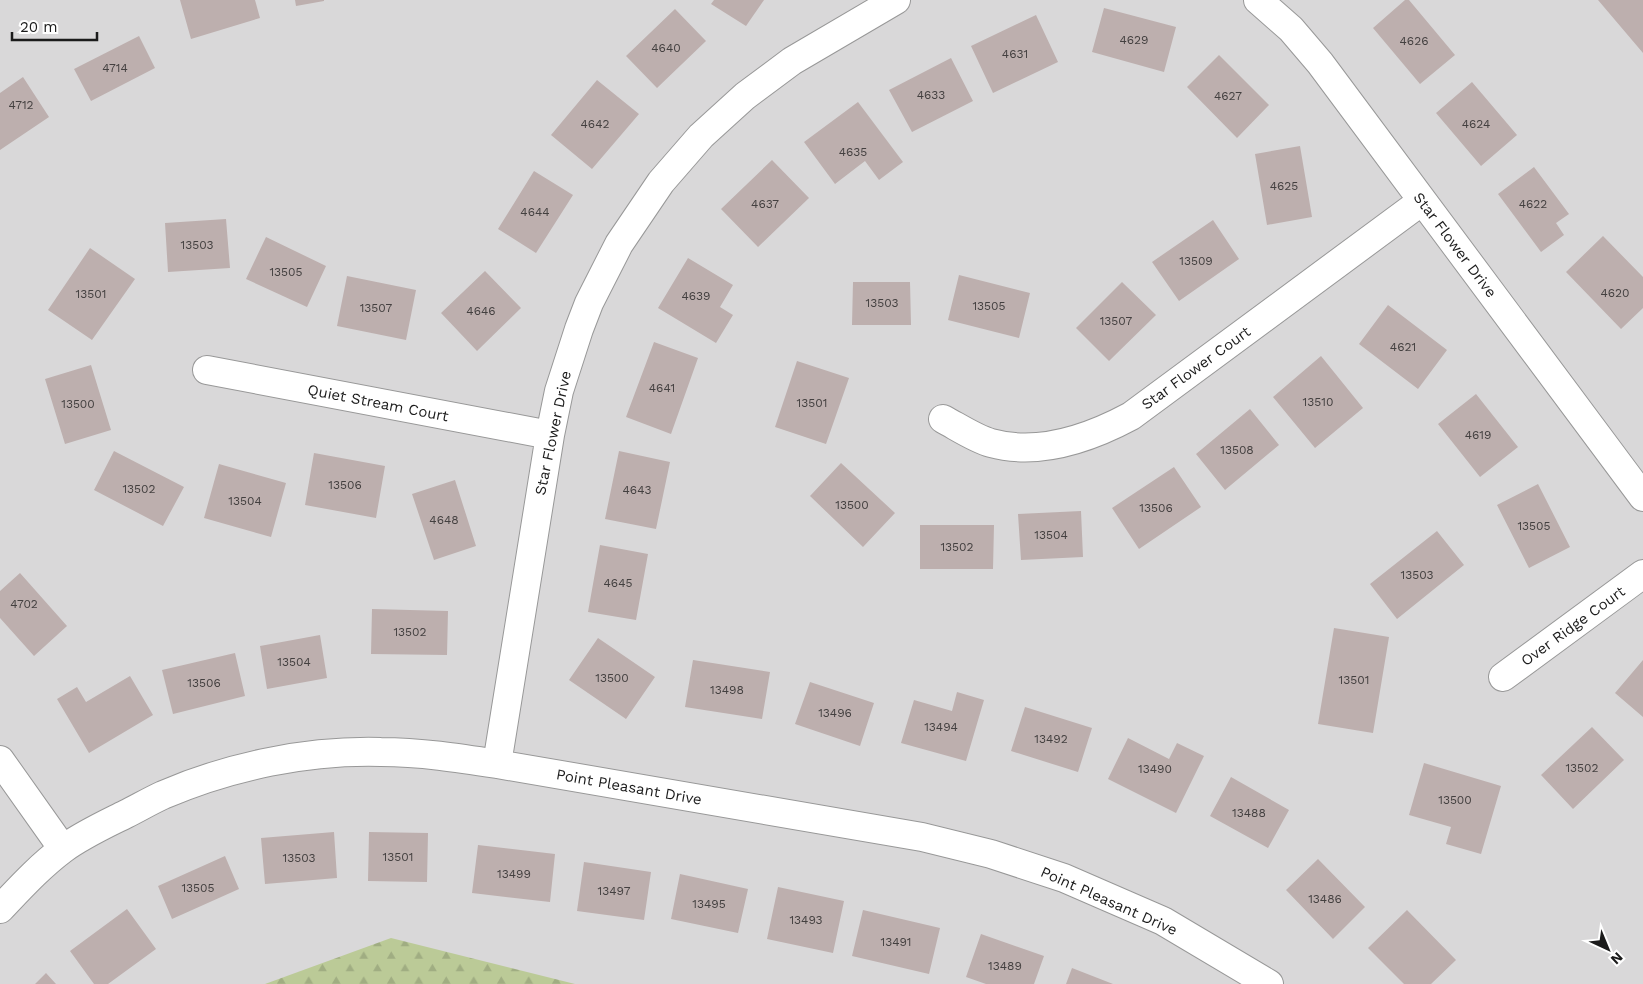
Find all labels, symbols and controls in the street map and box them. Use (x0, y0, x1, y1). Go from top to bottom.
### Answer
scale bar (12, 10, 98, 42)
text: 20 m (20, 18, 58, 36)
house number: 4629 (1119, 33, 1149, 47)
house number: 4626 (1400, 34, 1428, 48)
house number: 4640 (651, 41, 681, 55)
house number: 4631 (1002, 47, 1028, 61)
house number: 4714 (102, 61, 128, 75)
house number: 4633 (917, 88, 945, 102)
house number: 4627 (1214, 89, 1242, 103)
house number: 4712 (8, 98, 34, 112)
house number: 4642 (581, 117, 609, 131)
house number: 4624 (1462, 117, 1490, 131)
house number: 4635 (839, 145, 867, 159)
house number: 4625 (1270, 179, 1298, 193)
street label: Star Flower Drive (1410, 189, 1500, 301)
house number: 4637 (751, 197, 779, 211)
house number: 4622 (1519, 197, 1547, 211)
house number: 4644 (520, 205, 550, 219)
house number: 13503 (181, 238, 213, 252)
house number: 13509 (1179, 254, 1213, 268)
house number: 13505 (269, 265, 303, 279)
house number: 4620 (1600, 286, 1630, 300)
house number: 13501 (76, 287, 106, 301)
house number: 4639 (681, 289, 711, 303)
house number: 13503 (866, 296, 898, 310)
house number: 13505 (972, 299, 1006, 313)
house number: 13507 (360, 301, 393, 315)
house number: 4646 (466, 304, 496, 318)
house number: 13507 (1100, 314, 1133, 328)
street label: Star Flower Court (1138, 322, 1254, 414)
house number: 4621 (1390, 340, 1416, 354)
street label: Star Flower Drive (531, 369, 575, 497)
street label: Quiet Stream Court (306, 381, 451, 426)
house number: 4641 (649, 381, 675, 395)
house number: 13510 (1303, 395, 1333, 409)
house number: 13501 (797, 396, 827, 410)
house number: 13500 (61, 397, 95, 411)
house number: 4619 (1465, 428, 1491, 442)
house number: 13508 (1220, 443, 1254, 457)
house number: 13506 (328, 478, 362, 492)
house number: 13502 (122, 482, 156, 496)
house number: 4643 (623, 483, 651, 497)
house number: 13504 (228, 494, 262, 508)
house number: 13500 (835, 498, 869, 512)
house number: 13506 (1139, 501, 1173, 515)
house number: 4648 (429, 513, 459, 527)
house number: 13505 (1517, 519, 1551, 533)
house number: 13504 (1034, 528, 1068, 542)
house number: 13502 (940, 540, 974, 554)
house number: 13503 (1401, 568, 1433, 582)
house number: 4645 (604, 576, 632, 590)
street label: Over Ridge Court (1518, 582, 1629, 670)
house number: 4702 (10, 597, 38, 611)
house number: 13502 (393, 625, 427, 639)
house number: 13504 (277, 655, 311, 669)
house number: 13500 (595, 671, 629, 685)
house number: 13501 (1339, 673, 1369, 687)
house number: 13506 (187, 676, 221, 690)
house number: 13498 (710, 683, 744, 697)
house number: 13496 (818, 706, 852, 720)
house number: 13494 (924, 720, 958, 734)
house number: 13492 (1034, 732, 1068, 746)
house number: 13502 (1565, 761, 1599, 775)
house number: 13490 (1138, 762, 1172, 776)
street label: Point Pleasant Drive (555, 765, 703, 809)
house number: 13500 (1438, 793, 1472, 807)
house number: 13488 (1232, 806, 1266, 820)
house number: 13501 (383, 850, 413, 864)
house number: 13503 (283, 851, 315, 865)
street label: Point Pleasant Drive (1038, 863, 1180, 939)
house number: 13499 (497, 867, 531, 881)
house number: 13505 (181, 881, 215, 895)
house number: 13497 (598, 884, 631, 898)
house number: 13486 (1308, 892, 1342, 906)
house number: 13495 (692, 897, 726, 911)
house number: 13493 (789, 913, 823, 927)
north arrow (1583, 924, 1633, 974)
house number: 13491 (880, 935, 912, 949)
text: N (1608, 949, 1626, 968)
house number: 13489 (988, 959, 1022, 973)

